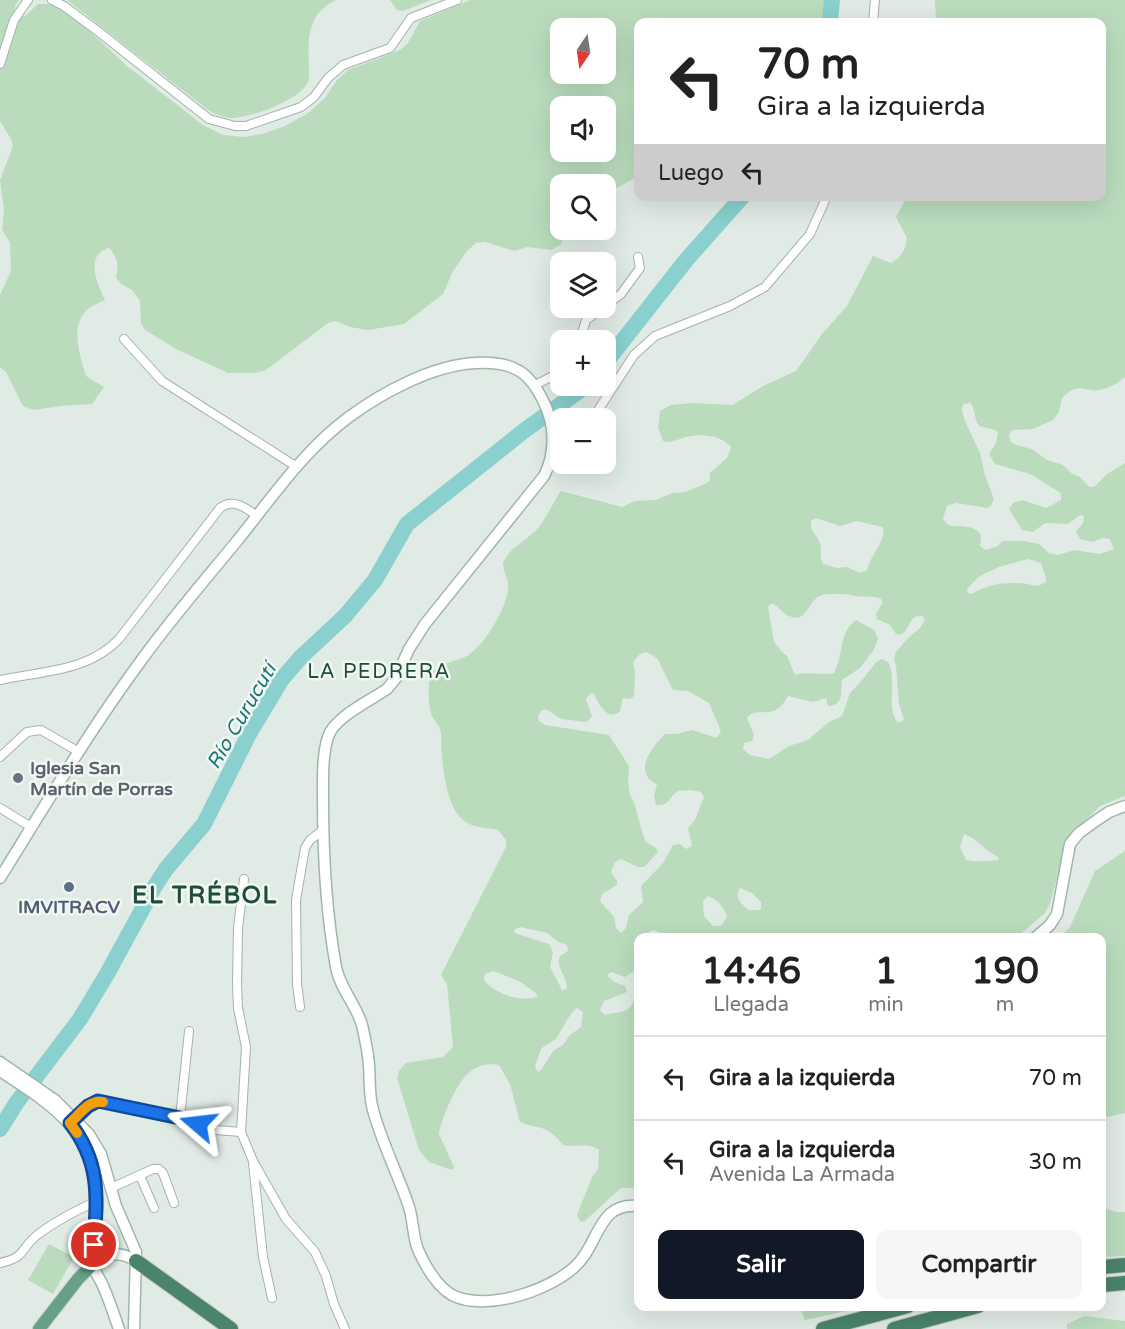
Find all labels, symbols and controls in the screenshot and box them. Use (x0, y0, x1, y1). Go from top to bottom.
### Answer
north arrow (550, 18, 616, 84)
map controls (550, 18, 616, 474)
text: 70 m (757, 39, 859, 90)
icon: left (658, 42, 736, 120)
text: Gira a la izquierda (757, 90, 986, 123)
button: sound (550, 96, 616, 162)
icon: left (736, 156, 769, 189)
text: Luego (658, 160, 724, 186)
button: search (550, 174, 616, 240)
button: layers (550, 252, 616, 318)
button: + (550, 330, 616, 396)
button: − (550, 408, 616, 474)
water label: Río Curucutí (202, 656, 284, 773)
district label: LA PEDRERA (307, 660, 451, 684)
place label: Iglesia San Martín de Porras (30, 757, 173, 800)
marker: Iglesia San Martín de Porras (11, 771, 25, 785)
marker: IMVITRACV (62, 880, 76, 894)
district label: EL TRÉBOL (132, 880, 278, 910)
place label: IMVITRACV (18, 896, 121, 918)
text: 14:46 (701, 950, 801, 993)
text: 1 (875, 950, 897, 993)
text: 190 (971, 950, 1039, 993)
text: Llegada (713, 993, 789, 1017)
text: min (868, 993, 904, 1017)
text: m (996, 993, 1014, 1017)
icon: left (658, 1062, 691, 1095)
text: Gira a la izquierda (709, 1065, 895, 1091)
text: 70 m (1028, 1065, 1082, 1091)
position arrow (166, 1092, 230, 1156)
text: Gira a la izquierda (709, 1137, 895, 1163)
icon: left (658, 1146, 691, 1179)
text: 30 m (1028, 1149, 1082, 1175)
text: Avenida La Armada (709, 1163, 895, 1187)
pin (68, 1219, 119, 1270)
icon: arrive (77, 1228, 110, 1261)
button: Salir (658, 1230, 864, 1299)
button: Compartir (876, 1230, 1082, 1299)

